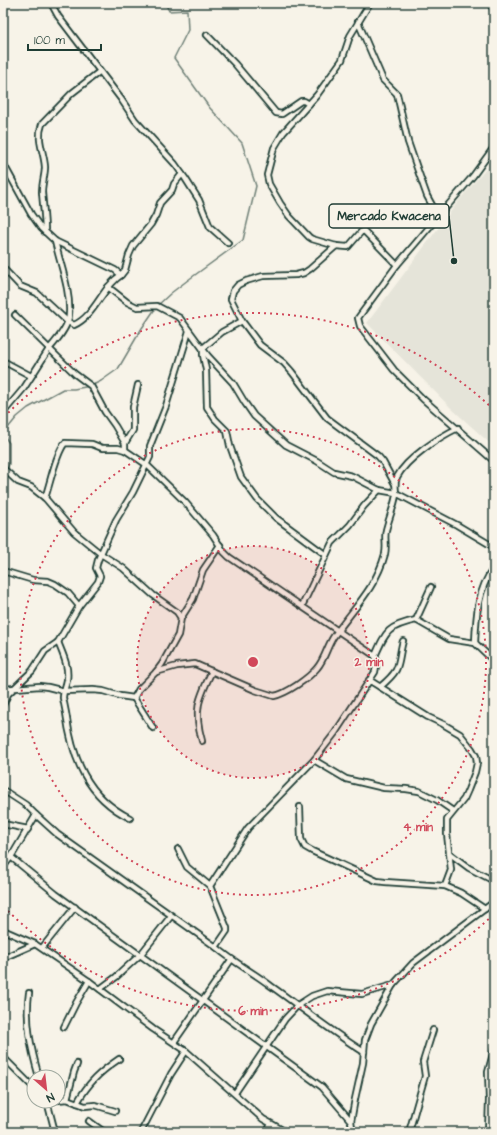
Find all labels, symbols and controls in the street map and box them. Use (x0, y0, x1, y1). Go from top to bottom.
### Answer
scale bar (28, 26, 101, 52)
text: 100 m (34, 32, 65, 49)
callout: Mercado Kwacena (329, 204, 449, 228)
text: Mercado Kwacena (337, 208, 442, 225)
text: 2 min (354, 654, 383, 671)
centre of rings (246, 655, 260, 669)
text: 4 min (403, 819, 433, 836)
text: 6 min (238, 1003, 268, 1020)
north arrow (26, 1069, 66, 1109)
text: N (44, 1089, 57, 1106)

